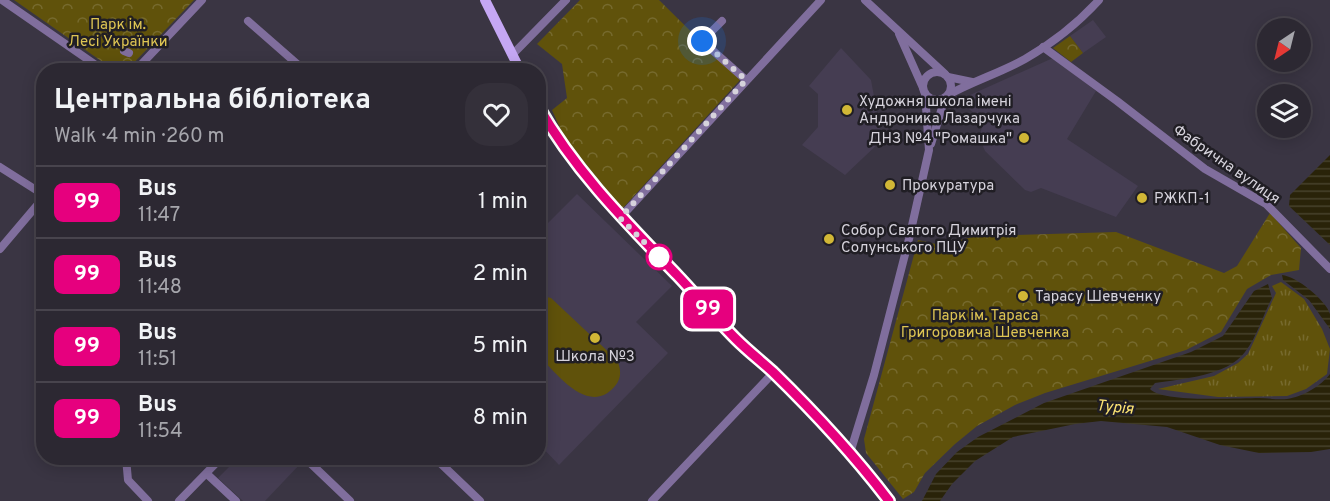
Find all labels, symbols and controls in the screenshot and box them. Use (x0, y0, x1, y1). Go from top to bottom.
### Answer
park label: Парк ім. Лесі Українки (68, 16, 168, 52)
north arrow (1257, 18, 1311, 72)
map controls (1257, 18, 1311, 138)
your location (687, 26, 717, 56)
text: Центральна бібліотека (54, 83, 371, 119)
button: heart (465, 83, 528, 146)
button: layers (1257, 84, 1311, 138)
place label: Художня школа імені Андроника Лазарчука (859, 93, 1020, 129)
marker: Художня школа імені Андроника Лазарчука (840, 103, 854, 117)
street label: Фабрична вулиця (1169, 121, 1283, 209)
text: Walk · 4 min · 260 m (54, 124, 225, 150)
place label: ДНЗ №4 "Ромашка" (869, 130, 1012, 149)
marker: ДНЗ №4 "Ромашка" (1017, 131, 1031, 145)
text: Bus (138, 176, 177, 203)
place label: Прокуратура (902, 177, 994, 196)
marker: Прокуратура (883, 178, 897, 192)
text: 99 (74, 189, 100, 216)
text: 1 min (478, 189, 528, 216)
place label: РЖКП-1 (1154, 190, 1210, 209)
marker: РЖКП-1 (1135, 191, 1149, 205)
text: 11:47 (138, 203, 180, 229)
place label: Собор Святого Димитрія Солунського ПЦУ (841, 222, 1016, 258)
marker: Собор Святого Димитрія Солунського ПЦУ (822, 232, 836, 246)
unlabelled marker (646, 244, 672, 270)
text: Bus (138, 248, 177, 275)
text: 99 (74, 261, 100, 288)
text: 2 min (473, 261, 528, 288)
text: 11:48 (138, 275, 182, 301)
place label: Тарасу Шевченку (1035, 288, 1161, 307)
marker: Тарасу Шевченку (1016, 289, 1030, 303)
line badge: 99 (681, 290, 735, 328)
text: 99 (695, 296, 721, 323)
park label: Парк ім. Тараса Григоровича Шевченка (901, 307, 1069, 343)
text: Bus (138, 320, 177, 347)
marker: Школа №3 (588, 331, 602, 345)
text: 99 (74, 333, 100, 360)
text: 5 min (473, 333, 528, 360)
text: 11:51 (138, 347, 177, 373)
place label: Школа №3 (555, 348, 635, 367)
text: Bus (138, 392, 177, 419)
water label: Турія (1095, 396, 1135, 420)
text: 99 (74, 405, 100, 432)
text: 8 min (473, 405, 528, 432)
text: 11:54 (138, 419, 183, 445)

